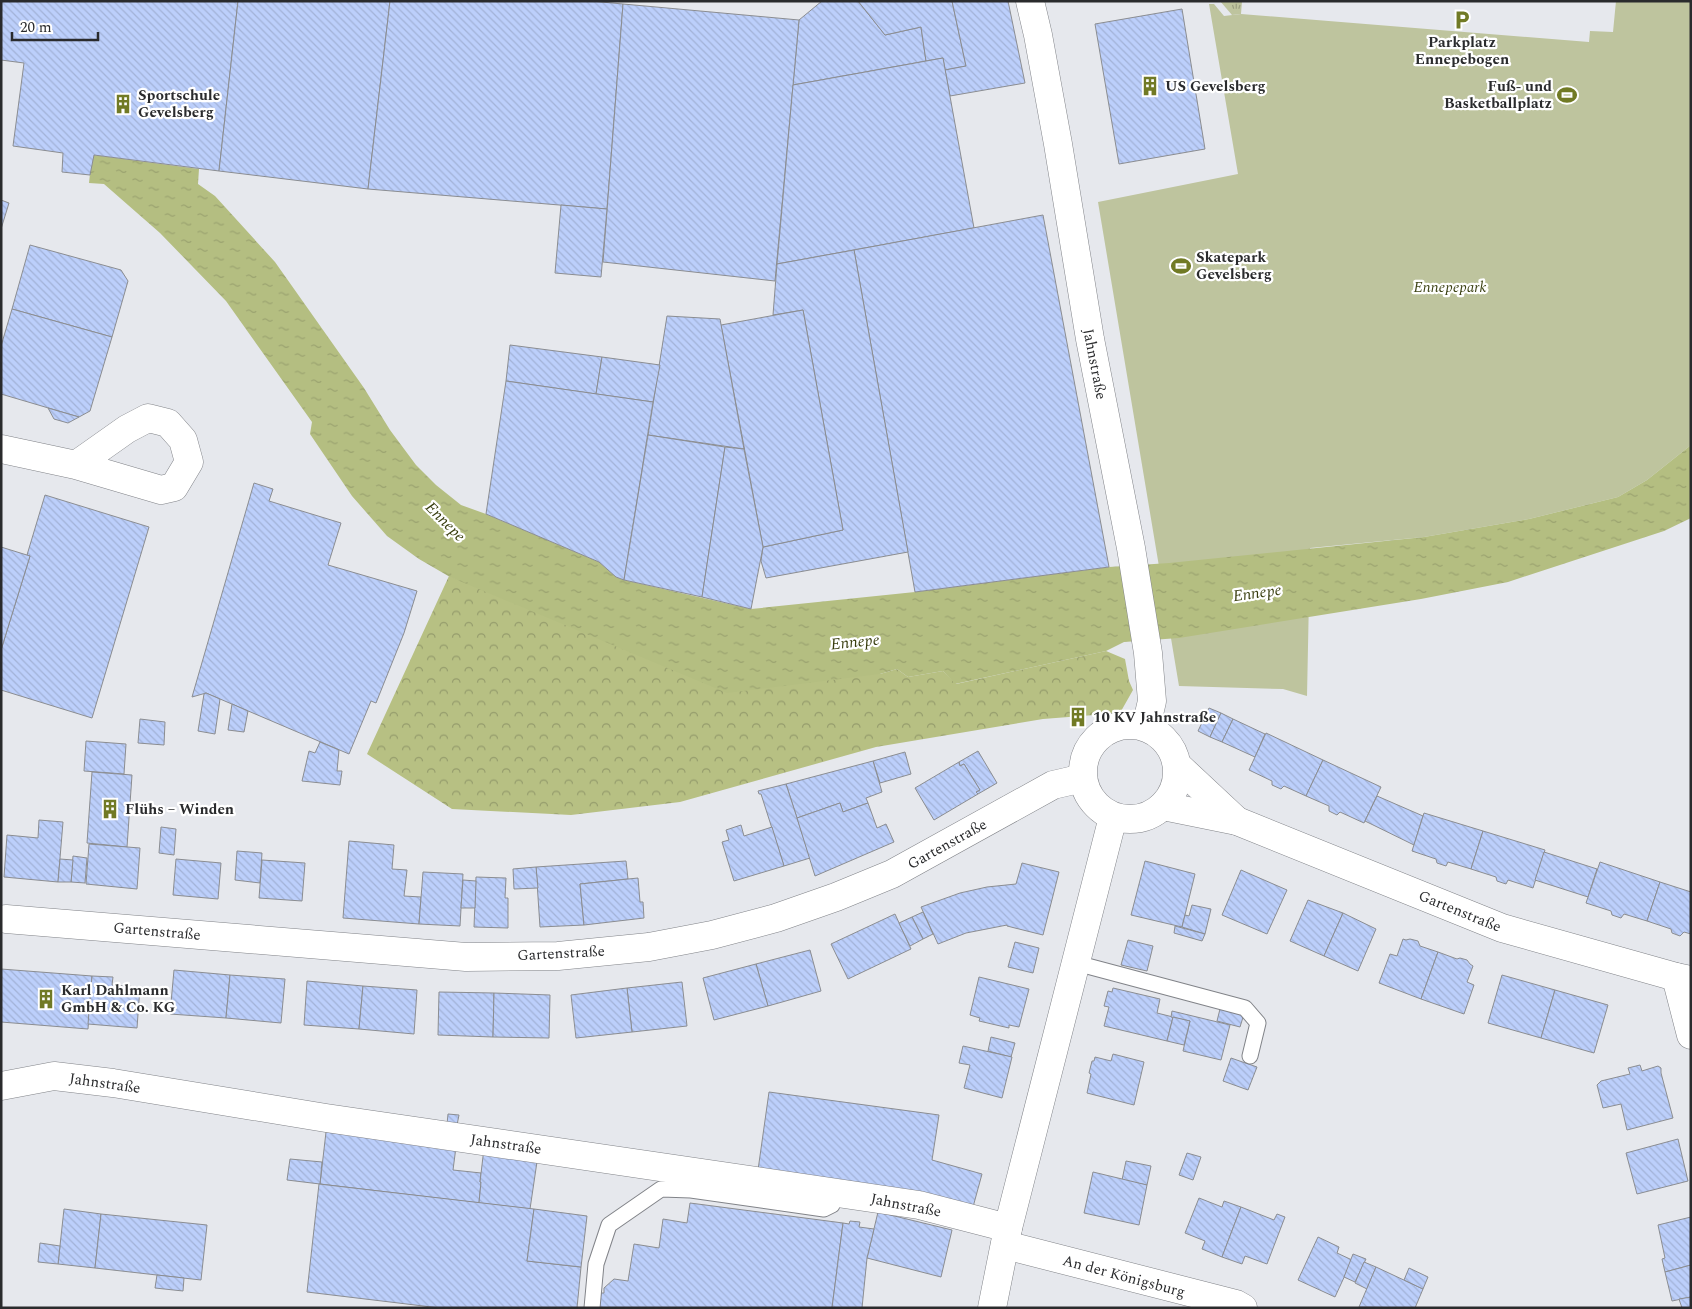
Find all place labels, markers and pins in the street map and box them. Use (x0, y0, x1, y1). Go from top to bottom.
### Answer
parking icon: Parkplatz Ennepebogen (1451, 9, 1473, 31)
place label: Parkplatz Ennepebogen (1415, 31, 1509, 71)
building icon: US Gevelsberg (1139, 75, 1161, 97)
place label: US Gevelsberg (1165, 75, 1266, 98)
place label: Fuß- und Basketballplatz (1444, 75, 1552, 115)
place label: Sportschule Gevelsberg (138, 84, 220, 124)
sports icon: Fuß- und Basketballplatz (1556, 84, 1578, 106)
building icon: Sportschule Gevelsberg (112, 93, 134, 115)
place label: Skatepark Gevelsberg (1196, 246, 1272, 286)
sports icon: Skatepark Gevelsberg (1170, 255, 1192, 277)
building icon: 10 KV Jahnstraße (1067, 706, 1089, 728)
place label: 10 KV Jahnstraße (1093, 706, 1216, 729)
building icon: Flühs – Winden (99, 798, 121, 820)
place label: Flühs – Winden (125, 798, 234, 821)
place label: Karl Dahlmann GmbH & Co. KG (61, 979, 175, 1019)
building icon: Karl Dahlmann GmbH & Co. KG (35, 988, 57, 1010)

